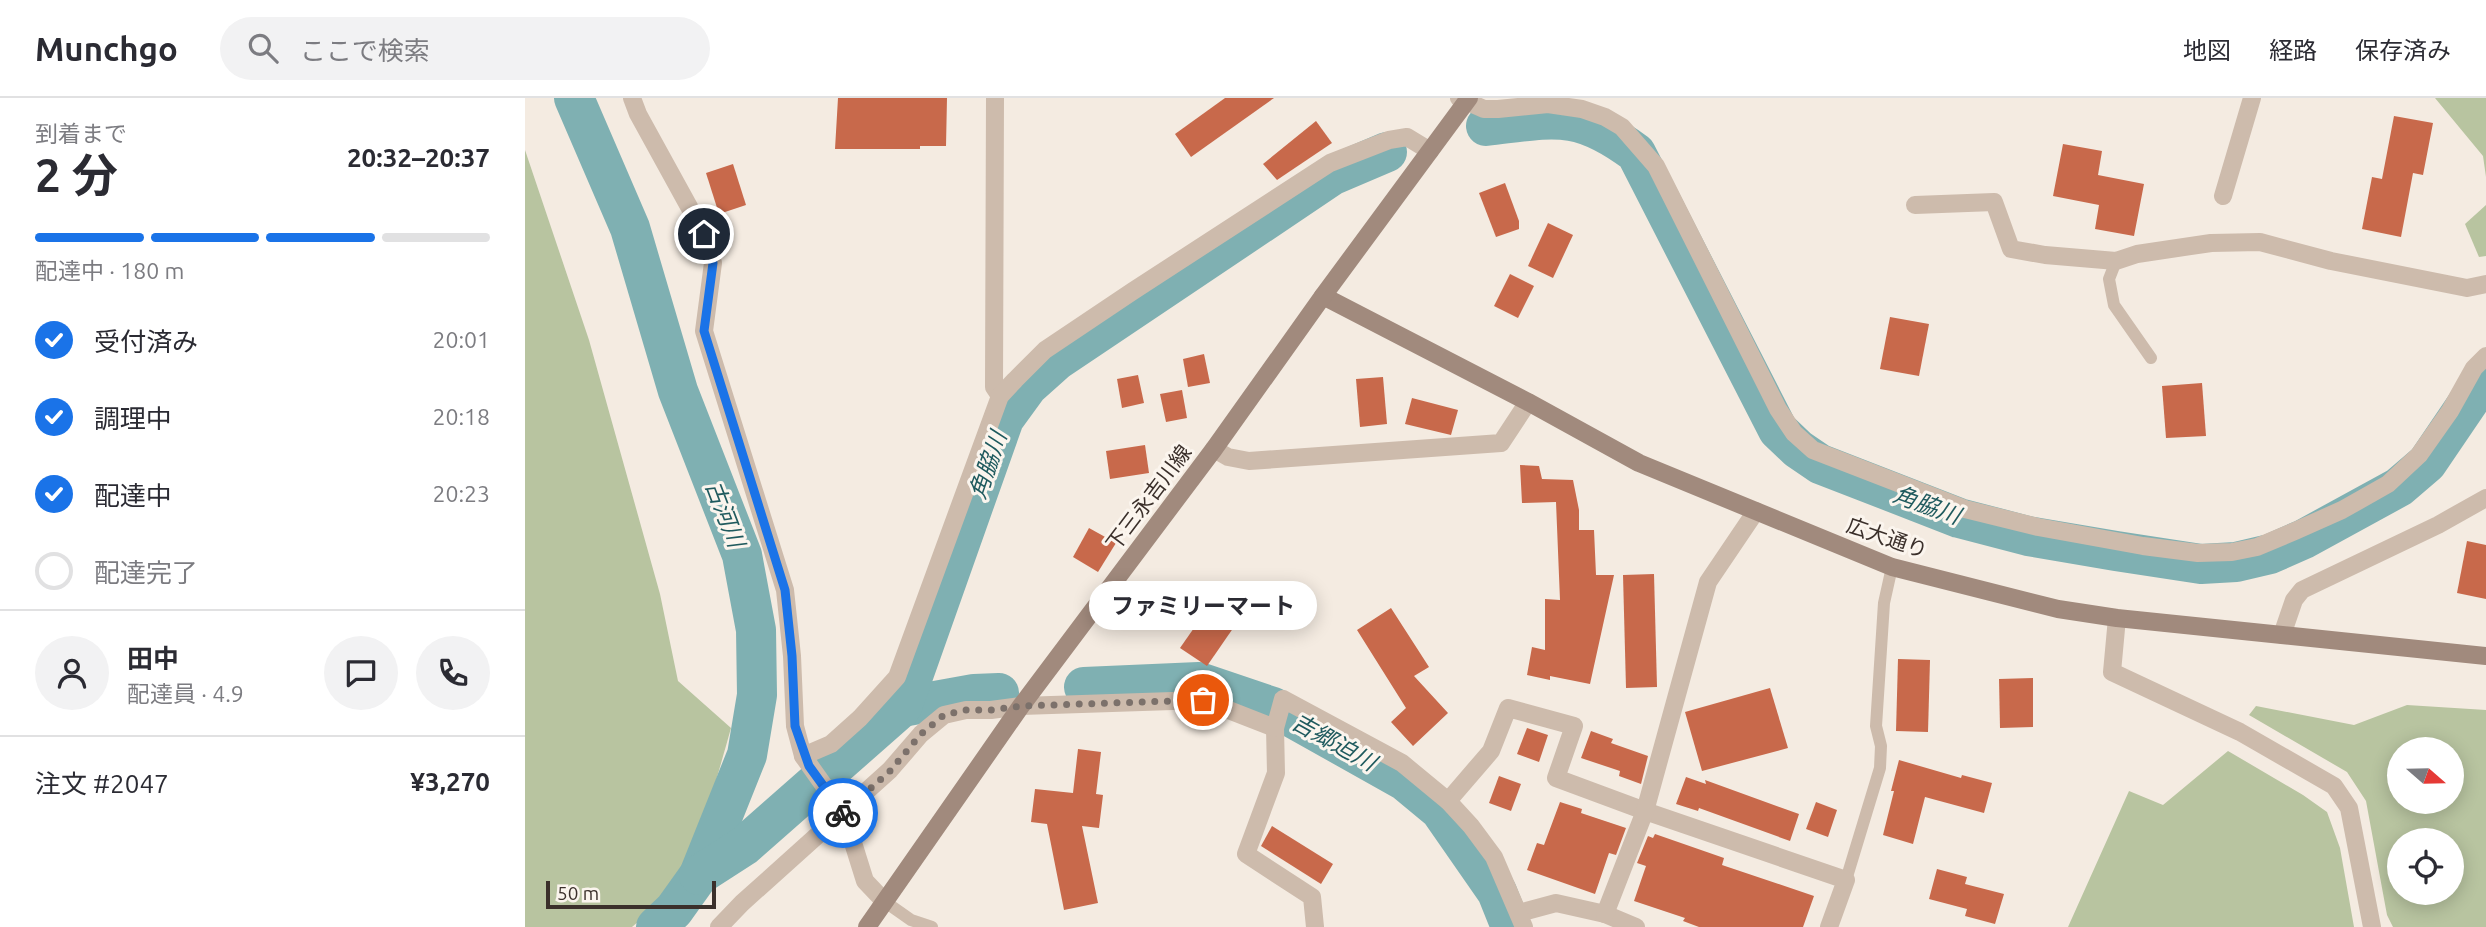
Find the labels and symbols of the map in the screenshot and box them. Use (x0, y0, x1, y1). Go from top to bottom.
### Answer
pin (674, 204, 734, 264)
water label: 角脇川 (964, 425, 1012, 502)
street label: 下三永吉川線 (1101, 440, 1196, 555)
water label: 古河川 (701, 477, 751, 553)
water label: 角脇川 (1890, 481, 1967, 529)
street label: 広大通り (1844, 512, 1931, 562)
callout: ファミリーマート (1089, 581, 1317, 630)
pin (1173, 670, 1233, 730)
water label: 吉郷迫川 (1288, 708, 1383, 776)
north arrow (2387, 737, 2464, 814)
courier (808, 778, 878, 848)
scale bar (546, 878, 716, 910)

